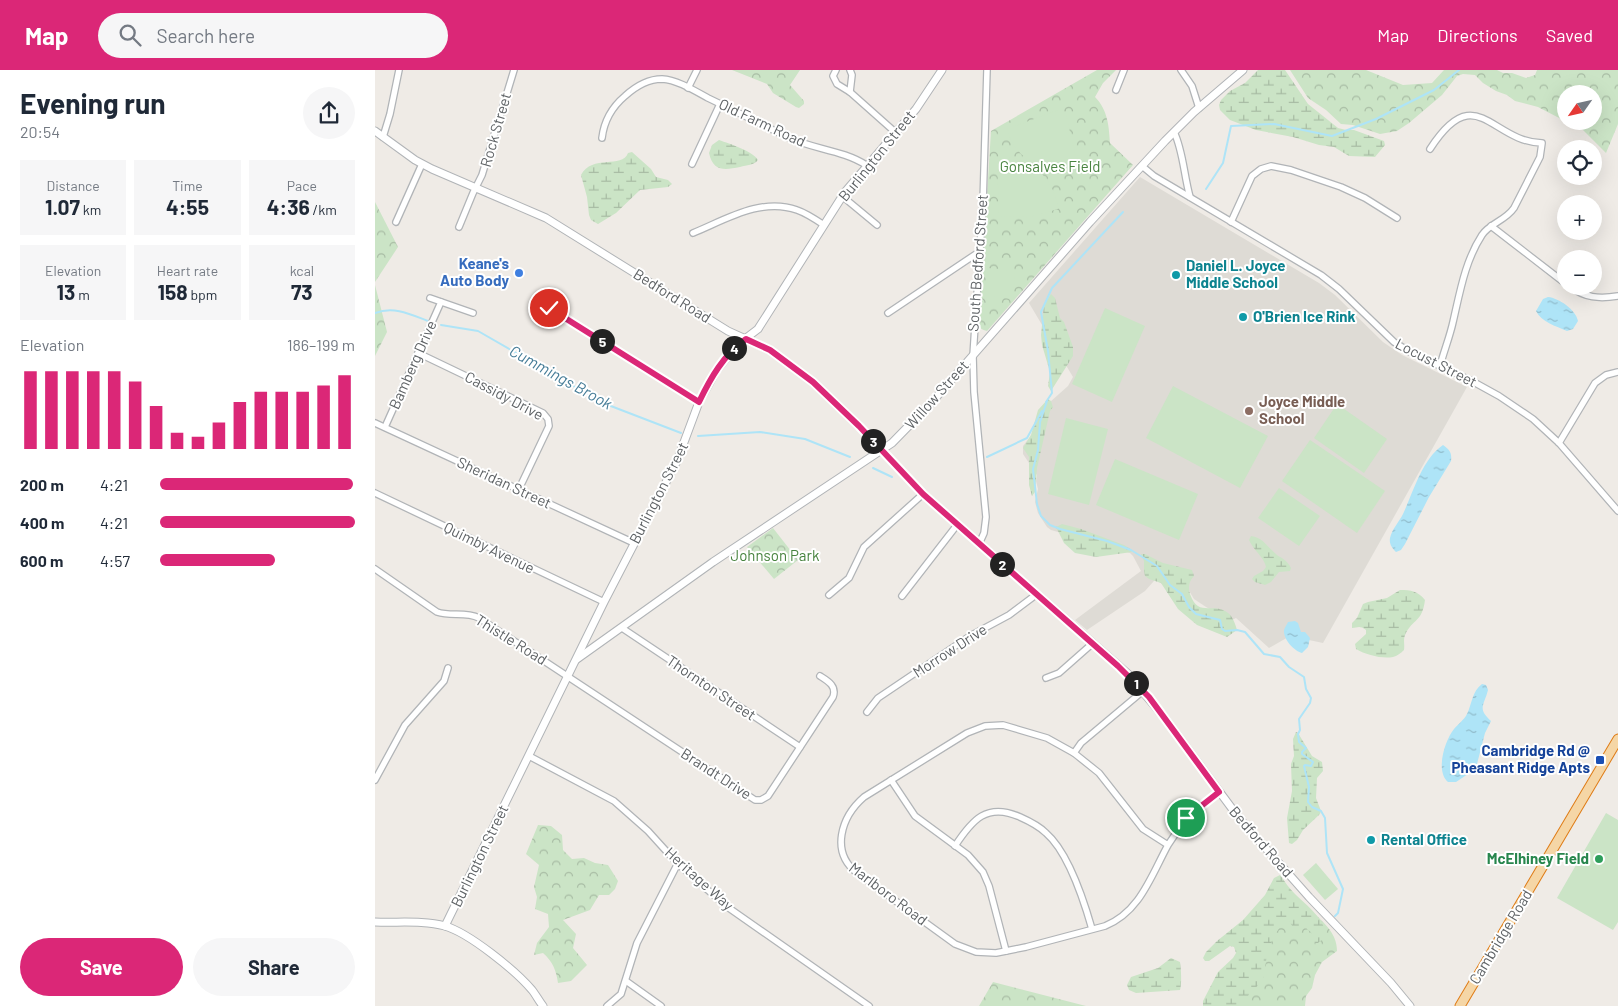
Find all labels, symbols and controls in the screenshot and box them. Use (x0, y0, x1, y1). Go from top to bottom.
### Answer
search box (98, 13, 448, 58)
text: Map (25, 21, 68, 50)
icon: search (116, 21, 144, 49)
text: Search here (156, 24, 255, 47)
text: Map (1377, 24, 1409, 46)
text: Directions (1437, 24, 1518, 46)
text: Saved (1546, 24, 1593, 46)
north arrow (1557, 85, 1603, 130)
map controls (1557, 85, 1602, 295)
text: Evening run (20, 86, 166, 120)
button: share (303, 87, 355, 139)
street label: Rock Street (476, 90, 514, 169)
street label: Old Farm Road (716, 94, 809, 150)
street label: Burlington Street (834, 106, 918, 204)
text: 20:54 (20, 122, 60, 141)
button: locate (1557, 140, 1602, 185)
park label: Gonsalves Field (1000, 157, 1100, 175)
text: Distance (46, 177, 100, 194)
text: Time (172, 177, 203, 194)
text: Pace (287, 177, 317, 194)
text: 1.07 (45, 194, 80, 219)
text: 4:55 (166, 194, 209, 219)
text: 4:36 (267, 194, 310, 219)
street label: South Bedford Street (963, 194, 991, 332)
button: + (1557, 195, 1602, 240)
text: km (80, 201, 101, 218)
text: /km (310, 201, 337, 218)
button: − (1557, 250, 1602, 295)
place label: Keane's Auto Body (440, 254, 509, 289)
place label: Daniel L. Joyce Middle School (1186, 256, 1286, 291)
text: Elevation (45, 262, 101, 279)
text: Heart rate (157, 262, 218, 279)
text: kcal (290, 262, 314, 279)
street label: Bedford Road (630, 264, 715, 326)
marker: Keane's Auto Body (513, 267, 525, 279)
marker: Daniel L. Joyce Middle School (1170, 269, 1182, 281)
text: 13 (57, 279, 75, 304)
text: 158 (158, 279, 188, 304)
text: 73 (291, 279, 313, 304)
text: m (75, 286, 90, 303)
text: bpm (188, 286, 217, 303)
pin (528, 287, 570, 329)
icon: check (535, 294, 563, 322)
place label: O'Brien Ice Rink (1253, 307, 1355, 325)
marker: O'Brien Ice Rink (1237, 311, 1249, 323)
street label: Bamberg Drive (385, 317, 440, 412)
pin: 5 (589, 328, 615, 354)
text: 5 (599, 333, 606, 350)
street label: Locust Street (1393, 334, 1480, 390)
text: Elevation (20, 335, 84, 354)
text: 186–199 m (287, 335, 355, 354)
pin: 4 (721, 336, 747, 360)
water label: Cummings Brook (507, 340, 616, 413)
text: 4 (730, 340, 739, 357)
street label: Willow Street (901, 356, 972, 433)
street label: Cassidy Drive (462, 367, 547, 423)
place label: Joyce Middle School (1259, 392, 1345, 427)
marker: Joyce Middle School (1243, 405, 1255, 417)
pin: 3 (861, 428, 885, 454)
text: 3 (870, 433, 877, 450)
street label: Burlington Street (625, 439, 691, 546)
street label: Sheridan Street (454, 452, 554, 512)
text: 200 m (20, 475, 64, 494)
text: 4:21 (100, 475, 128, 494)
text: 400 m (20, 513, 64, 532)
text: 4:21 (100, 513, 128, 532)
street label: Quimby Avenue (441, 517, 538, 577)
park label: Johnson Park (731, 546, 820, 564)
text: 600 m (20, 551, 63, 570)
text: 4:57 (100, 551, 130, 570)
pin: 2 (989, 552, 1015, 576)
text: 2 (999, 556, 1006, 573)
street label: Thistle Road (473, 610, 551, 668)
street label: Morrow Drive (909, 620, 990, 681)
street label: Thornton Street (664, 651, 760, 724)
pin: 1 (1123, 670, 1149, 696)
text: 1 (1134, 675, 1139, 692)
place label: Cambridge Rd @ Pheasant Ridge Apts (1452, 741, 1590, 776)
street label: Brandt Drive (678, 744, 755, 803)
marker: Cambridge Rd @ Pheasant Ridge Apts (1594, 754, 1606, 766)
pin (1165, 797, 1207, 839)
street label: Burlington Street (447, 801, 512, 910)
street label: Bedford Road (1226, 802, 1297, 881)
icon: arrive (1172, 804, 1200, 832)
place label: Rental Office (1381, 830, 1467, 848)
marker: Rental Office (1365, 834, 1377, 846)
street label: Heritage Way (662, 843, 738, 914)
place label: McElhiney Field (1487, 849, 1589, 867)
marker: McElhiney Field (1593, 853, 1605, 865)
street label: Marlboro Road (846, 858, 931, 928)
street label: Cambridge Road (1465, 886, 1535, 987)
button: Save (20, 938, 183, 996)
button: Share (193, 938, 355, 996)

